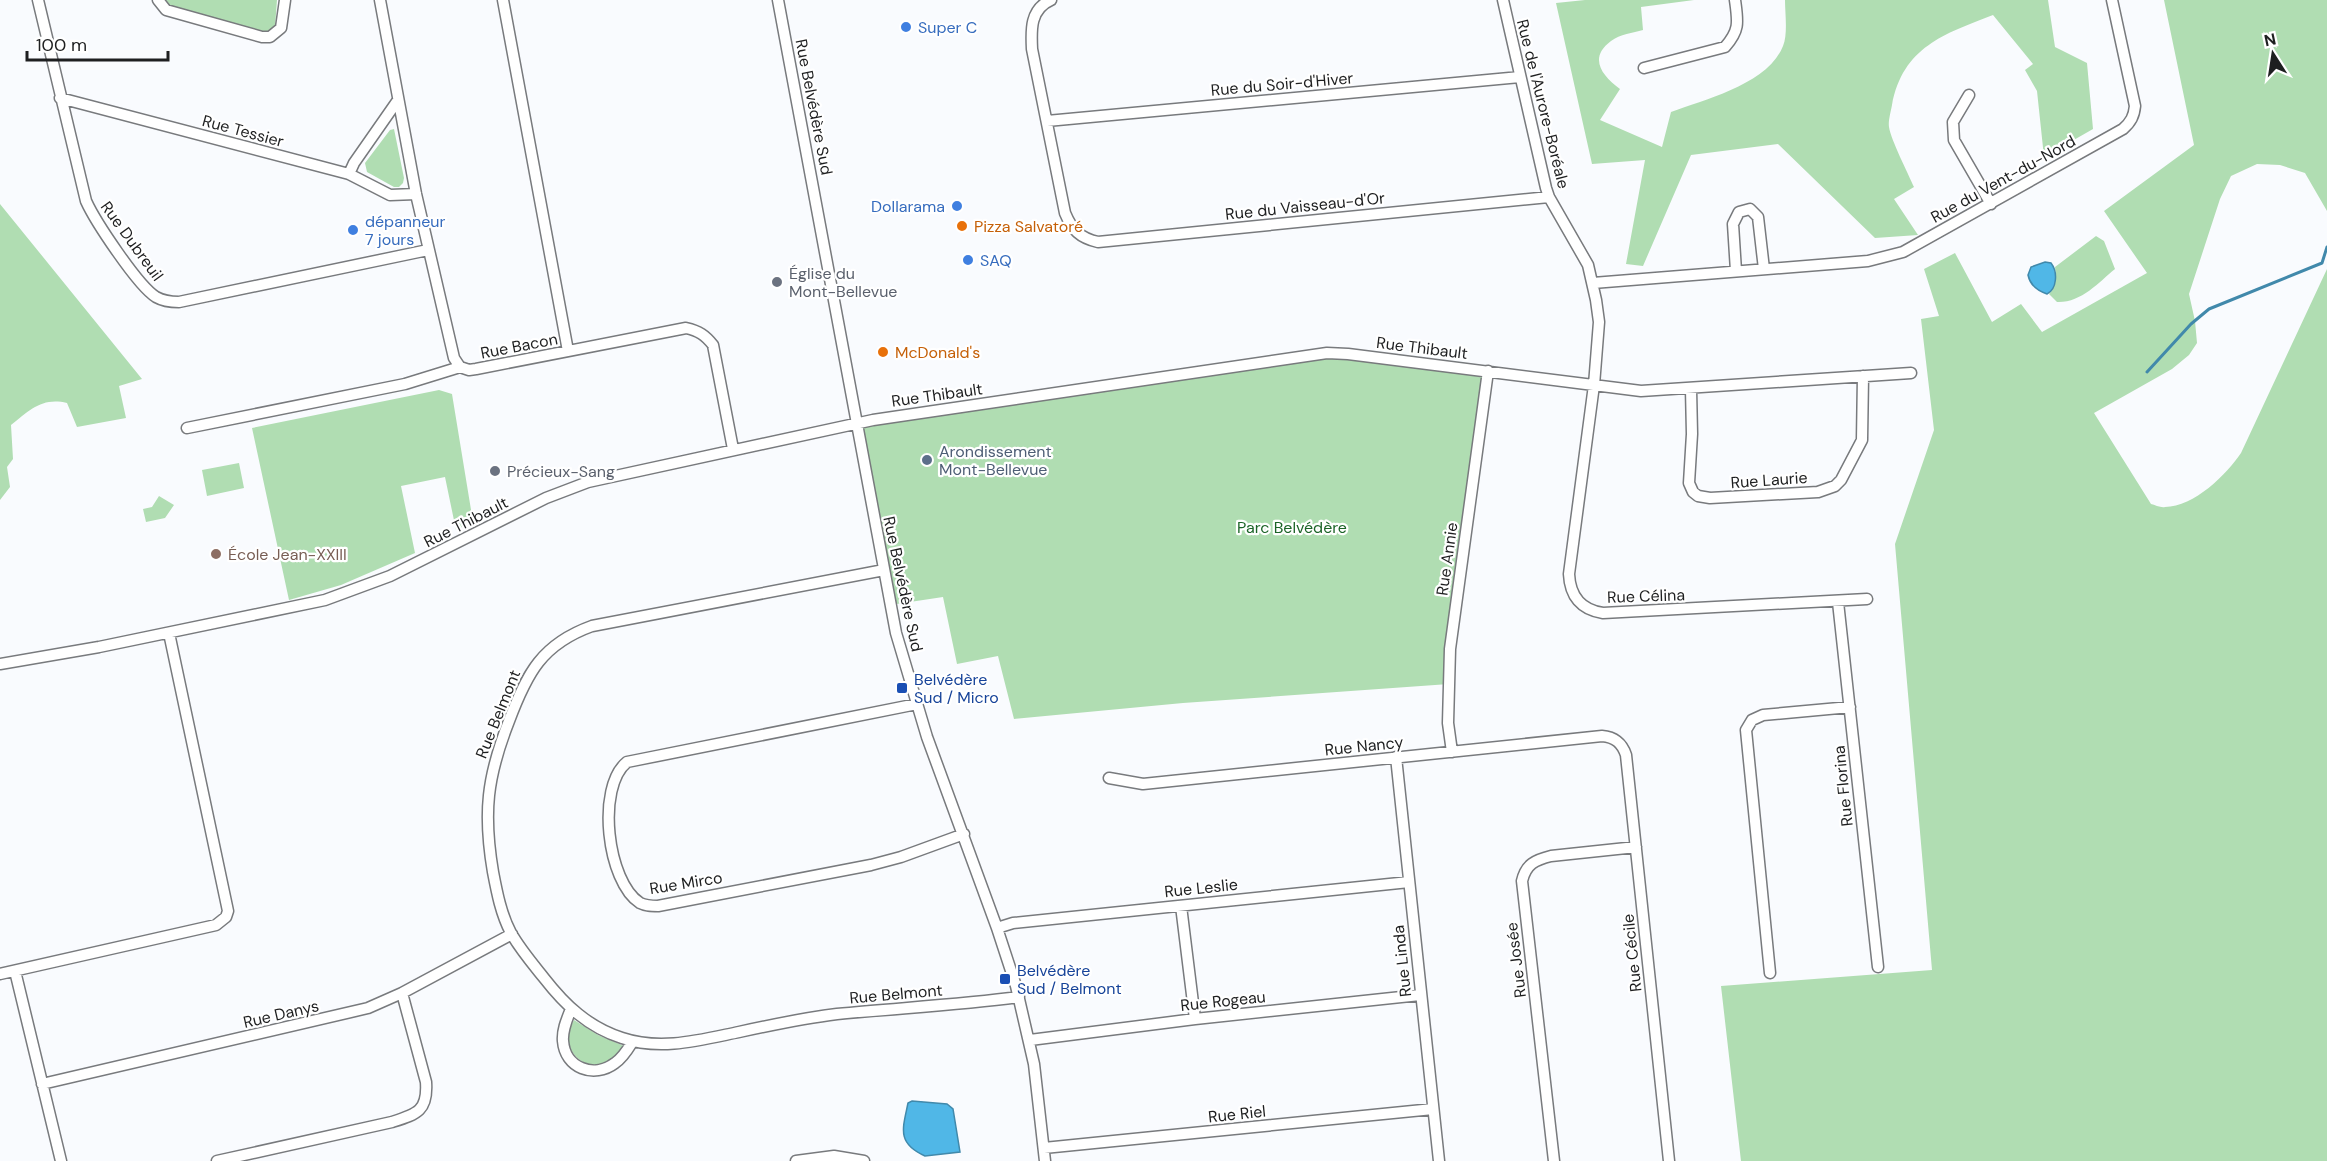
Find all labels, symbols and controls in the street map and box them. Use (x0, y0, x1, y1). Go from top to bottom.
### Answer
place label: Super C (918, 17, 977, 38)
street label: Rue de l'Aurore-Boréale (1512, 17, 1574, 191)
marker: Super C (899, 20, 913, 34)
scale bar (27, 24, 168, 62)
north arrow (2243, 24, 2303, 84)
text: N (2262, 28, 2278, 51)
text: 100 m (36, 33, 87, 57)
street label: Rue Belvédère Sud (791, 37, 837, 177)
street label: Rue du Soir-d'Hiver (1210, 67, 1354, 101)
street label: Rue Tessier (200, 110, 286, 152)
street label: Rue du Vent-du-Nord (1927, 130, 2079, 228)
street label: Rue du Vaisseau-d'Or (1224, 187, 1386, 225)
place label: Dollarama (871, 196, 945, 217)
street label: Rue Dubreuil (96, 197, 168, 285)
marker: Dollarama (950, 199, 964, 213)
place label: dépanneur 7 jours (365, 211, 445, 250)
place label: Pizza Salvatoré (974, 216, 1083, 237)
marker: Pizza Salvatoré (955, 219, 969, 233)
marker: dépanneur 7 jours (346, 223, 360, 237)
place label: SAQ (980, 250, 1012, 271)
marker: SAQ (961, 253, 975, 267)
place label: Église du Mont-Bellevue (789, 263, 897, 302)
marker: Église du Mont-Bellevue (770, 275, 784, 289)
street label: Rue Bacon (479, 328, 559, 364)
street label: Rue Thibault (1375, 332, 1469, 364)
place label: McDonald's (895, 342, 980, 363)
marker: McDonald's (876, 345, 890, 359)
street label: Rue Thibault (890, 378, 984, 412)
place label: Arondissement Mont-Bellevue (939, 441, 1052, 480)
marker: Arondissement Mont-Bellevue (920, 453, 934, 467)
place label: Précieux-Sang (507, 461, 615, 482)
marker: Précieux-Sang (488, 464, 502, 478)
street label: Rue Laurie (1730, 467, 1808, 493)
street label: Rue Thibault (420, 492, 512, 552)
street label: Rue Belvédère Sud (878, 514, 928, 654)
park label: Parc Belvédère (1237, 517, 1347, 538)
street label: Rue Annie (1431, 521, 1463, 597)
place label: École Jean-XXIII (228, 544, 347, 565)
marker: École Jean-XXIII (209, 547, 223, 561)
street label: Rue Célina (1607, 584, 1685, 608)
street label: Rue Belmont (471, 667, 525, 761)
place label: Belvédère Sud / Micro (914, 669, 999, 708)
marker: Belvédère Sud / Micro (895, 681, 909, 695)
street label: Rue Nancy (1324, 731, 1404, 761)
street label: Rue Florina (1828, 744, 1858, 828)
street label: Rue Mirco (648, 867, 724, 899)
street label: Rue Leslie (1163, 874, 1239, 902)
street label: Rue Cécile (1617, 913, 1647, 993)
street label: Rue Josée (1501, 921, 1531, 999)
street label: Rue Linda (1388, 924, 1416, 998)
place label: Belvédère Sud / Belmont (1017, 960, 1122, 999)
marker: Belvédère Sud / Belmont (998, 972, 1012, 986)
street label: Rue Belmont (848, 979, 944, 1009)
street label: Rue Rogeau (1179, 986, 1267, 1016)
street label: Rue Danys (241, 995, 321, 1033)
street label: Rue Riel (1207, 1101, 1267, 1127)

